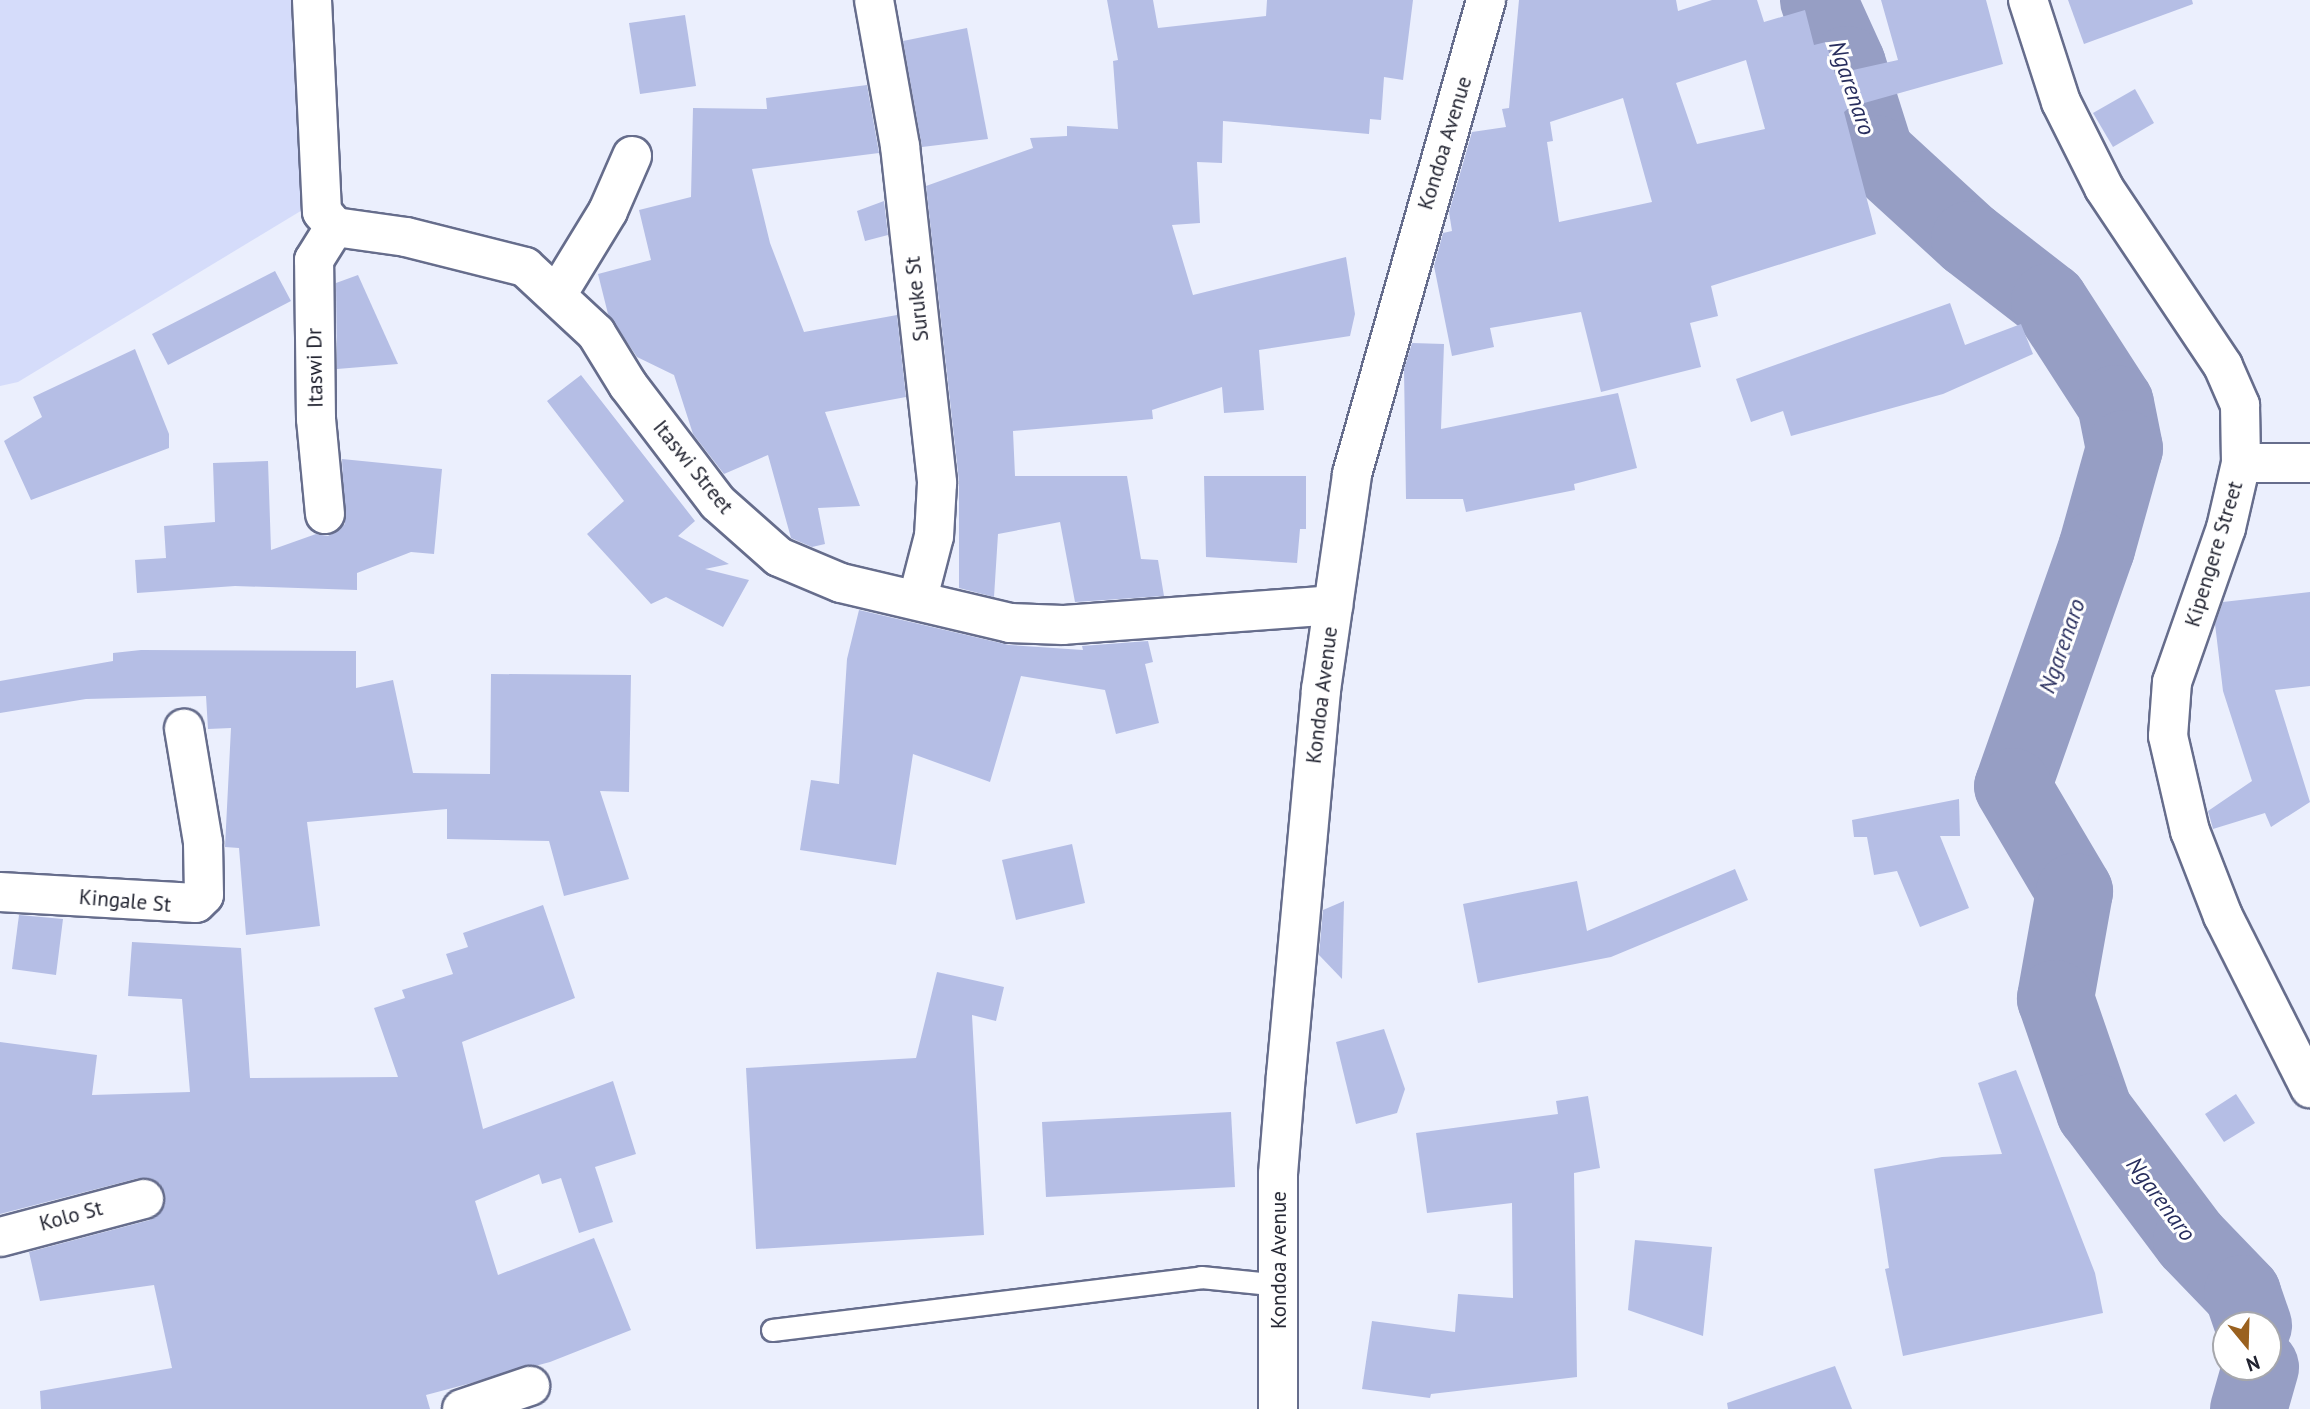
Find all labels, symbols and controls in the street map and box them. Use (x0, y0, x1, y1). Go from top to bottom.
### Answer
water label: Ngarenaro (1823, 37, 1881, 139)
street label: Kondoa Avenue (1413, 73, 1477, 213)
street label: Suruke St (900, 255, 934, 343)
street label: Itaswi Dr (302, 328, 328, 408)
street label: Itaswi Street (648, 415, 738, 519)
street label: Kipengere Street (2180, 478, 2248, 630)
water label: Ngarenaro (2033, 595, 2091, 697)
street label: Kondoa Avenue (1301, 625, 1343, 765)
street label: Kingale St (78, 884, 172, 918)
water label: Ngarenaro (2121, 1152, 2201, 1246)
street label: Kondoa Avenue (1266, 1191, 1292, 1329)
street label: Kolo St (37, 1196, 105, 1236)
north arrow (2212, 1311, 2282, 1381)
text: N (2243, 1351, 2263, 1377)

